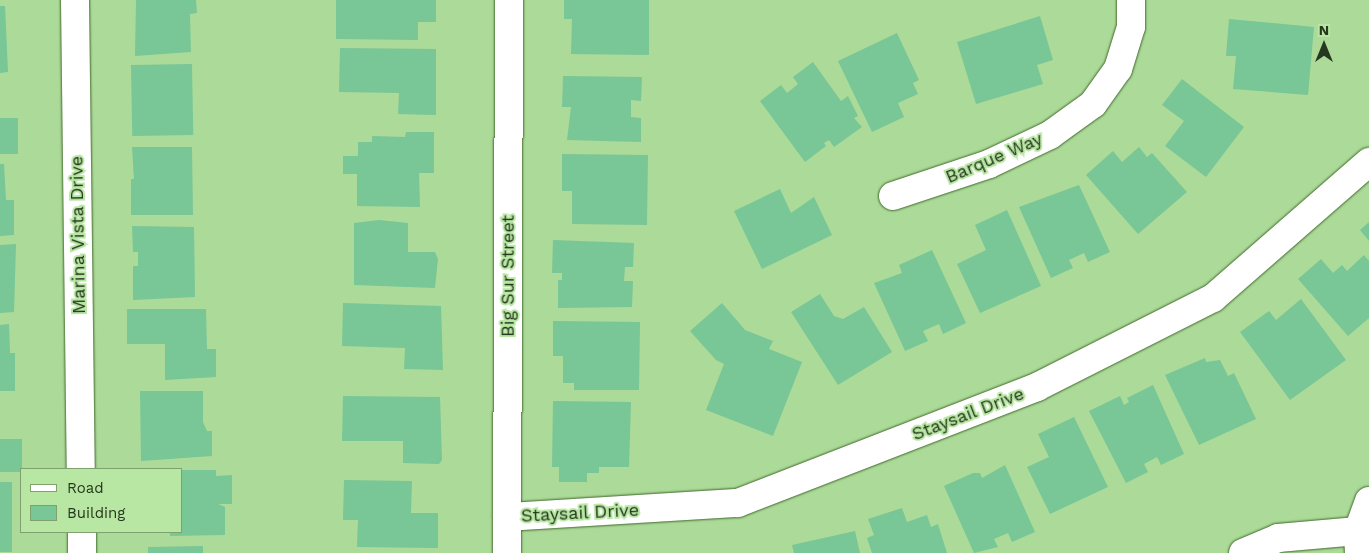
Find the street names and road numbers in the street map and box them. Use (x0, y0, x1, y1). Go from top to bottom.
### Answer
street label: Barque Way (942, 128, 1046, 188)
street label: Marina Vista Drive (66, 155, 90, 315)
street label: Big Sur Street (497, 215, 519, 337)
street label: Staysail Drive (909, 383, 1027, 445)
street label: Staysail Drive (520, 499, 640, 527)

